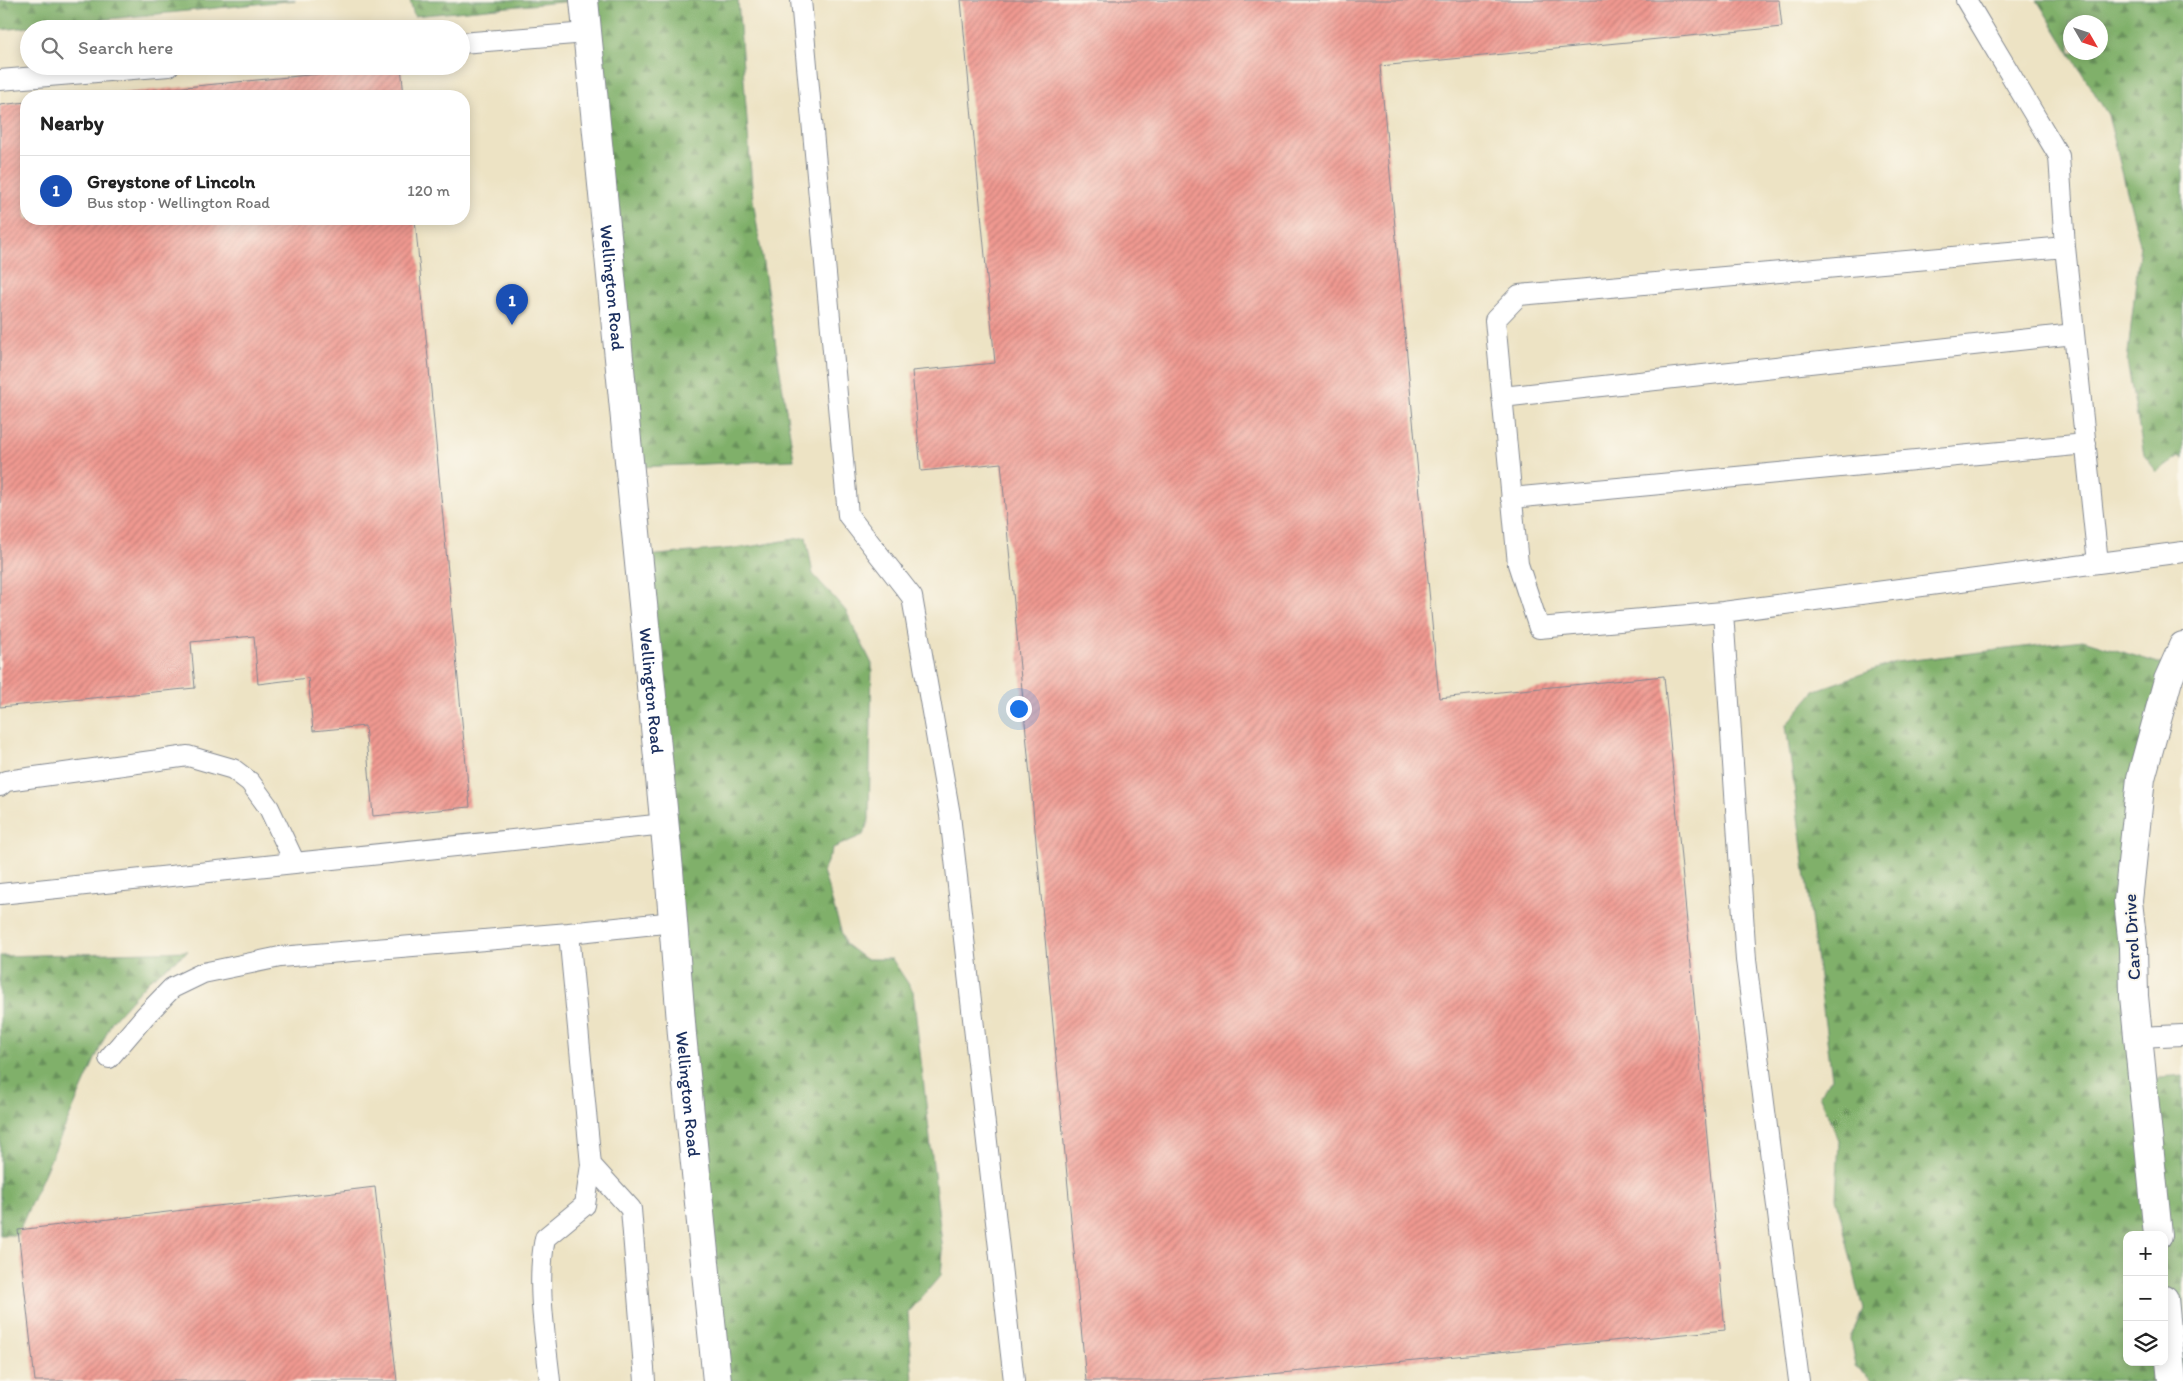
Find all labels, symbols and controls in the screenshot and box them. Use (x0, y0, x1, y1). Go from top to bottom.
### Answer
north arrow (2063, 15, 2108, 60)
search box (20, 20, 470, 75)
icon: search (38, 34, 66, 62)
text: Search here (78, 36, 173, 59)
text: Nearby (40, 110, 104, 135)
text: Greystone of Lincoln (87, 170, 255, 193)
text: 1 (52, 181, 60, 200)
text: 120 m (407, 181, 450, 200)
text: Bus stop · Wellington Road (87, 193, 270, 212)
street label: Wellington Road (595, 224, 629, 352)
pin: 1 (496, 284, 528, 325)
street label: Wellington Road (634, 627, 669, 755)
your location (1006, 696, 1032, 722)
street label: Carol Drive (2119, 893, 2145, 981)
street label: Wellington Road (671, 1030, 705, 1158)
map controls (2123, 1231, 2168, 1366)
button: + (2123, 1231, 2168, 1276)
button: − (2123, 1276, 2168, 1321)
button: layers (2123, 1321, 2168, 1366)

